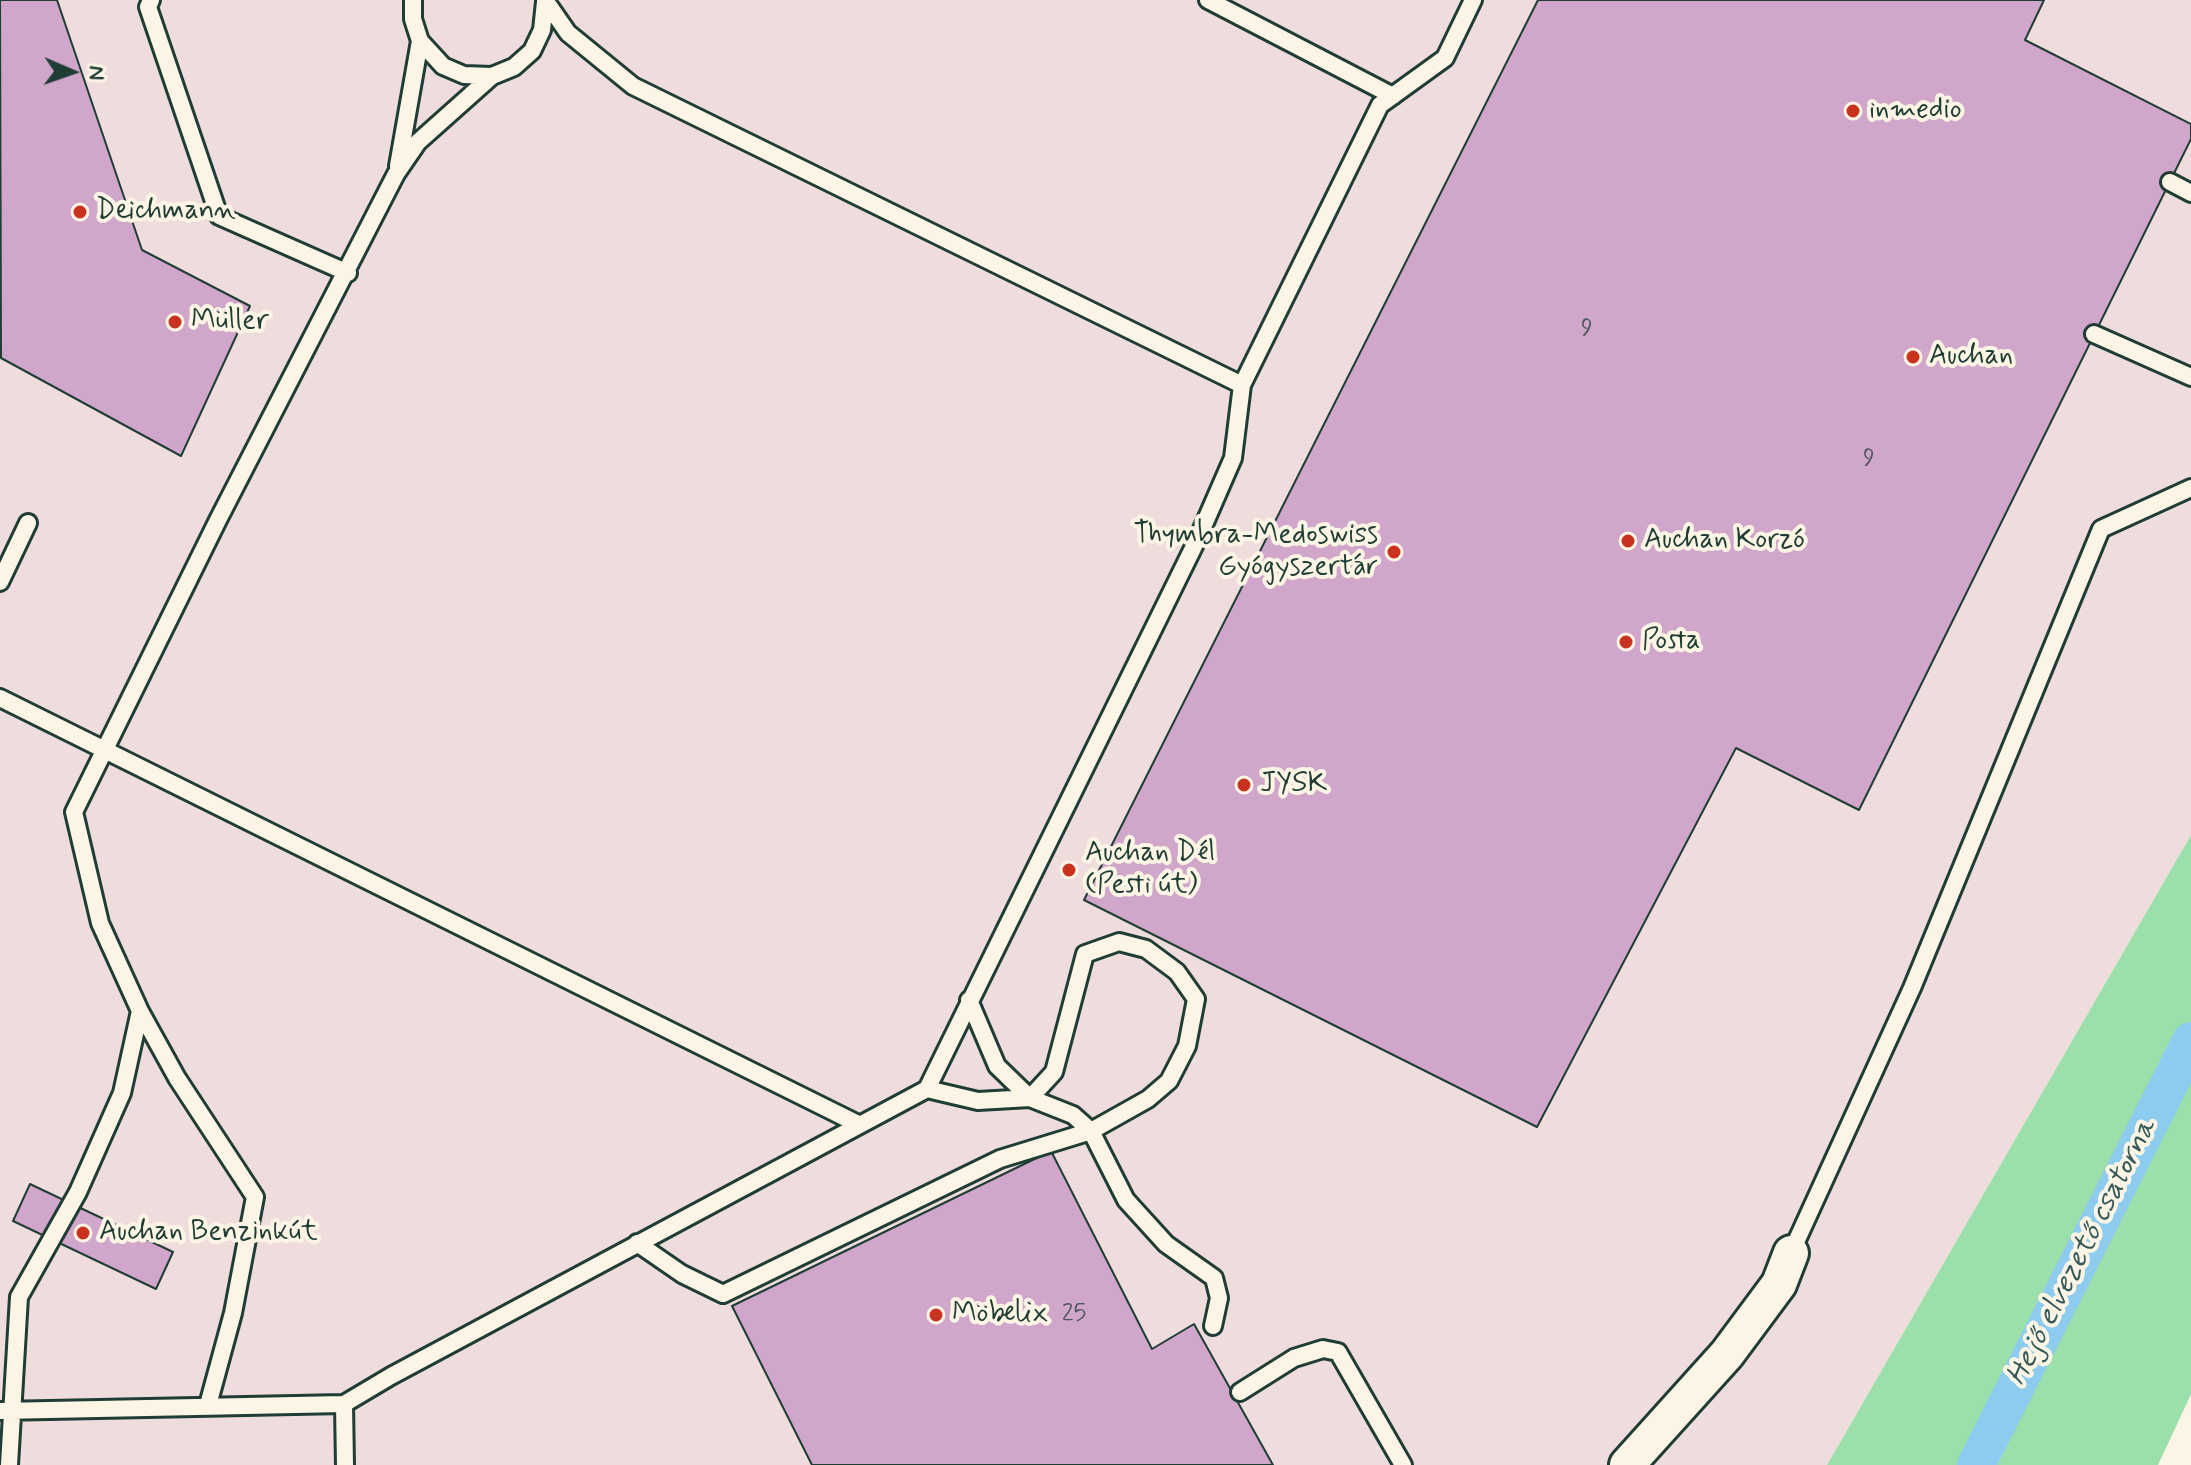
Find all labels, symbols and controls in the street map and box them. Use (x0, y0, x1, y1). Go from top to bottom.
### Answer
north arrow (32, 32, 112, 112)
text: N (82, 65, 110, 81)
place label: inmedio (1869, 94, 1962, 128)
marker: inmedio (1844, 102, 1862, 120)
place label: Deichmann (96, 195, 236, 229)
marker: Deichmann (71, 203, 89, 221)
place label: Müller (191, 305, 269, 339)
marker: Müller (166, 313, 184, 331)
house number: 9 (1581, 316, 1593, 344)
place label: Auchan (1929, 340, 2013, 374)
marker: Auchan (1904, 348, 1922, 366)
house number: 9 (1863, 446, 1875, 474)
place label: Thymbra-Medoswiss Gyógyszertár (1133, 519, 1378, 585)
place label: Auchan Korzó (1644, 524, 1805, 558)
marker: Auchan Korzó (1619, 532, 1637, 550)
marker: Thymbra-Medoswiss Gyógyszertár (1385, 543, 1403, 561)
place label: Posta (1642, 625, 1700, 659)
marker: Posta (1617, 633, 1635, 651)
place label: JYSK (1260, 768, 1327, 802)
marker: JYSK (1235, 776, 1253, 794)
place label: Auchan Dél (Pesti út) (1085, 837, 1215, 903)
marker: Auchan Dél (Pesti út) (1060, 861, 1078, 879)
water label: Hejő elvezető csatorna (2000, 1114, 2166, 1392)
place label: Auchan Benzinkút (99, 1216, 318, 1250)
marker: Auchan Benzinkút (74, 1224, 92, 1242)
place label: Möbelix (952, 1298, 1048, 1332)
house number: 25 (1062, 1301, 1086, 1329)
marker: Möbelix (927, 1306, 945, 1324)

